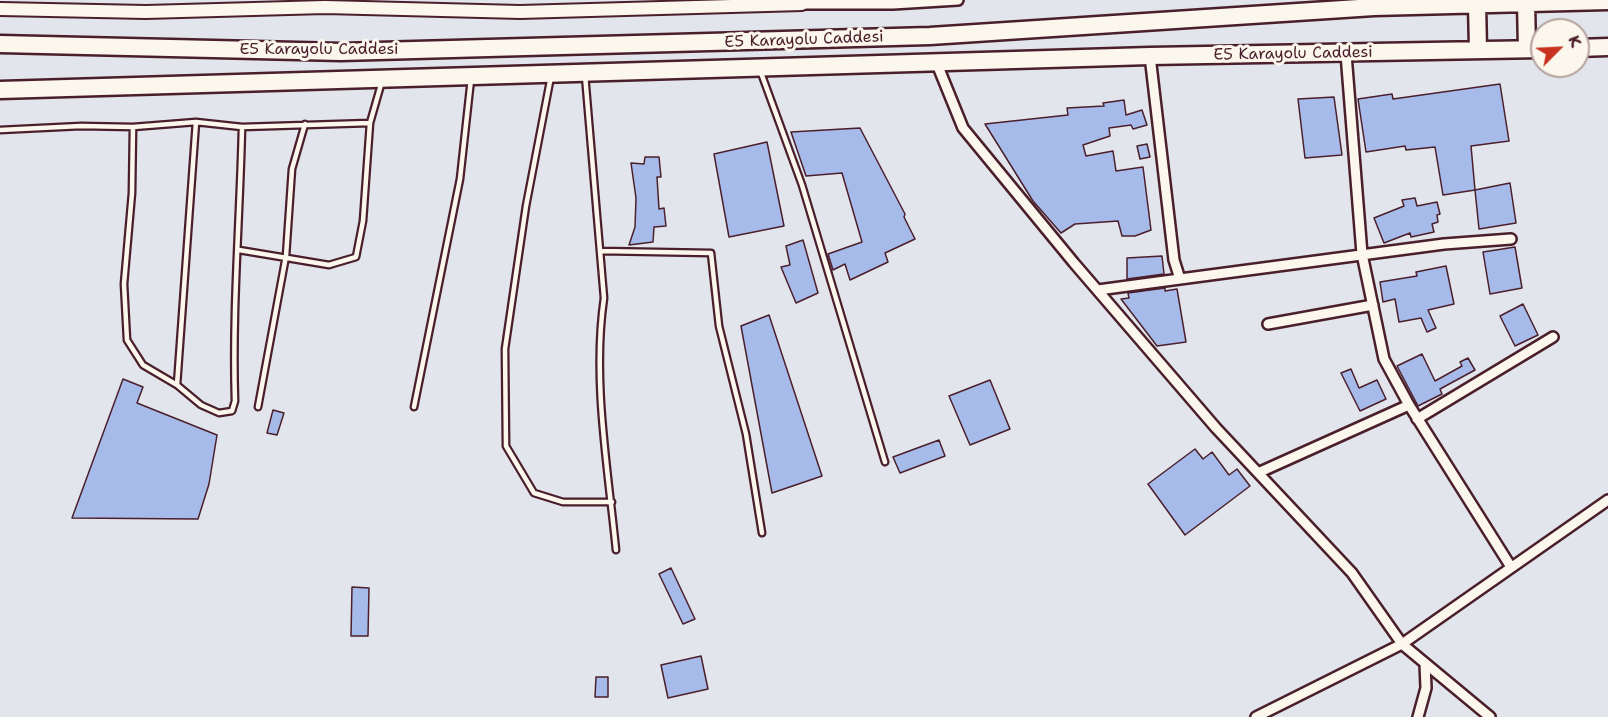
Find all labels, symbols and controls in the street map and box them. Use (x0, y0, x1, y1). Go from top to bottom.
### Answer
north arrow (1530, 18, 1590, 78)
street label: E5 Karayolu Caddesi (724, 28, 884, 52)
text: K (1563, 32, 1587, 51)
street label: E5 Karayolu Caddesi (239, 40, 399, 60)
street label: E5 Karayolu Caddesi (1213, 43, 1373, 65)

